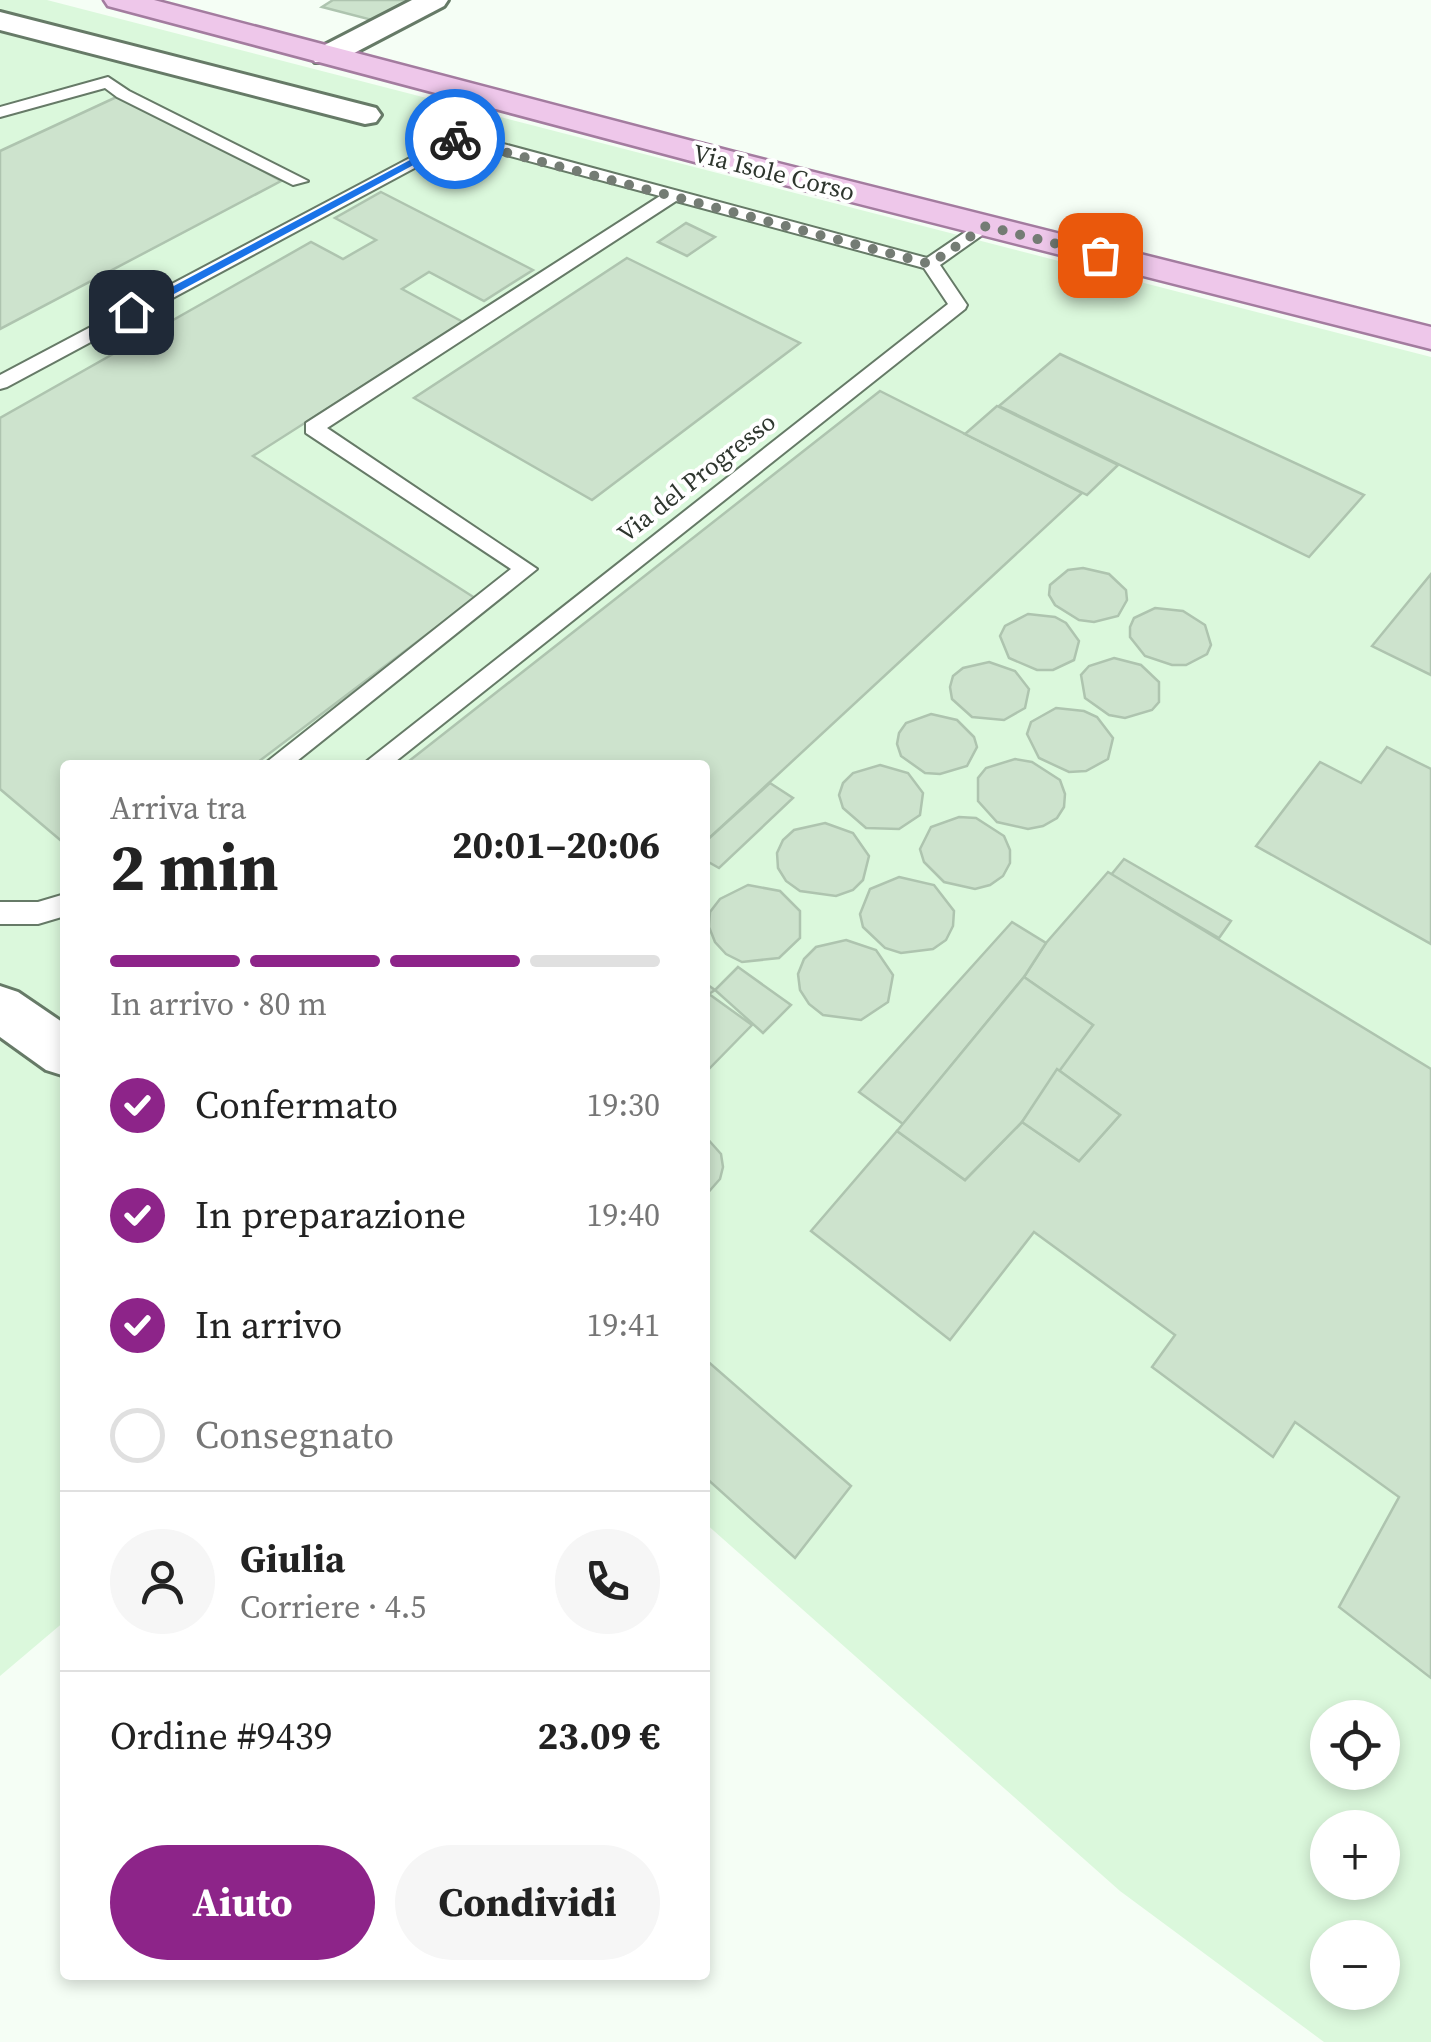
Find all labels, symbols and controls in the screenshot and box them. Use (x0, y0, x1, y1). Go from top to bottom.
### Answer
courier (405, 89, 505, 189)
icon: bike (428, 112, 483, 167)
street label: Via Isole Corso (690, 135, 858, 209)
pin (1058, 213, 1143, 298)
icon: bag (1073, 228, 1128, 283)
pin (89, 270, 174, 355)
icon: home (104, 285, 159, 340)
street label: Via del Progresso (610, 404, 782, 550)
text: Arriva tra (110, 786, 247, 830)
text: 20:01–20:06 (452, 819, 660, 871)
text: 2 min (110, 823, 279, 912)
text: In arrivo · 80 m (110, 982, 327, 1026)
icon: check (110, 1078, 165, 1133)
text: Confermato (195, 1079, 398, 1131)
text: 19:30 (586, 1083, 660, 1127)
icon: check (110, 1188, 165, 1243)
text: In preparazione (195, 1189, 466, 1241)
text: 19:40 (586, 1193, 660, 1237)
icon: check (110, 1298, 165, 1353)
text: In arrivo (195, 1299, 342, 1351)
text: 19:41 (586, 1303, 660, 1347)
text: Consegnato (195, 1409, 394, 1461)
button: person (110, 1529, 215, 1634)
button: phone (555, 1529, 660, 1634)
text: Giulia (240, 1533, 345, 1585)
text: Corriere · 4.5 (240, 1585, 426, 1629)
map controls (1310, 1700, 1400, 2010)
button: locate (1310, 1700, 1400, 1790)
text: Ordine #9439 (110, 1710, 333, 1762)
text: 23.09 € (537, 1710, 660, 1762)
button: + (1310, 1810, 1400, 1900)
button: Aiuto (110, 1845, 375, 1960)
button: Condividi (395, 1845, 660, 1960)
button: − (1310, 1920, 1400, 2010)

